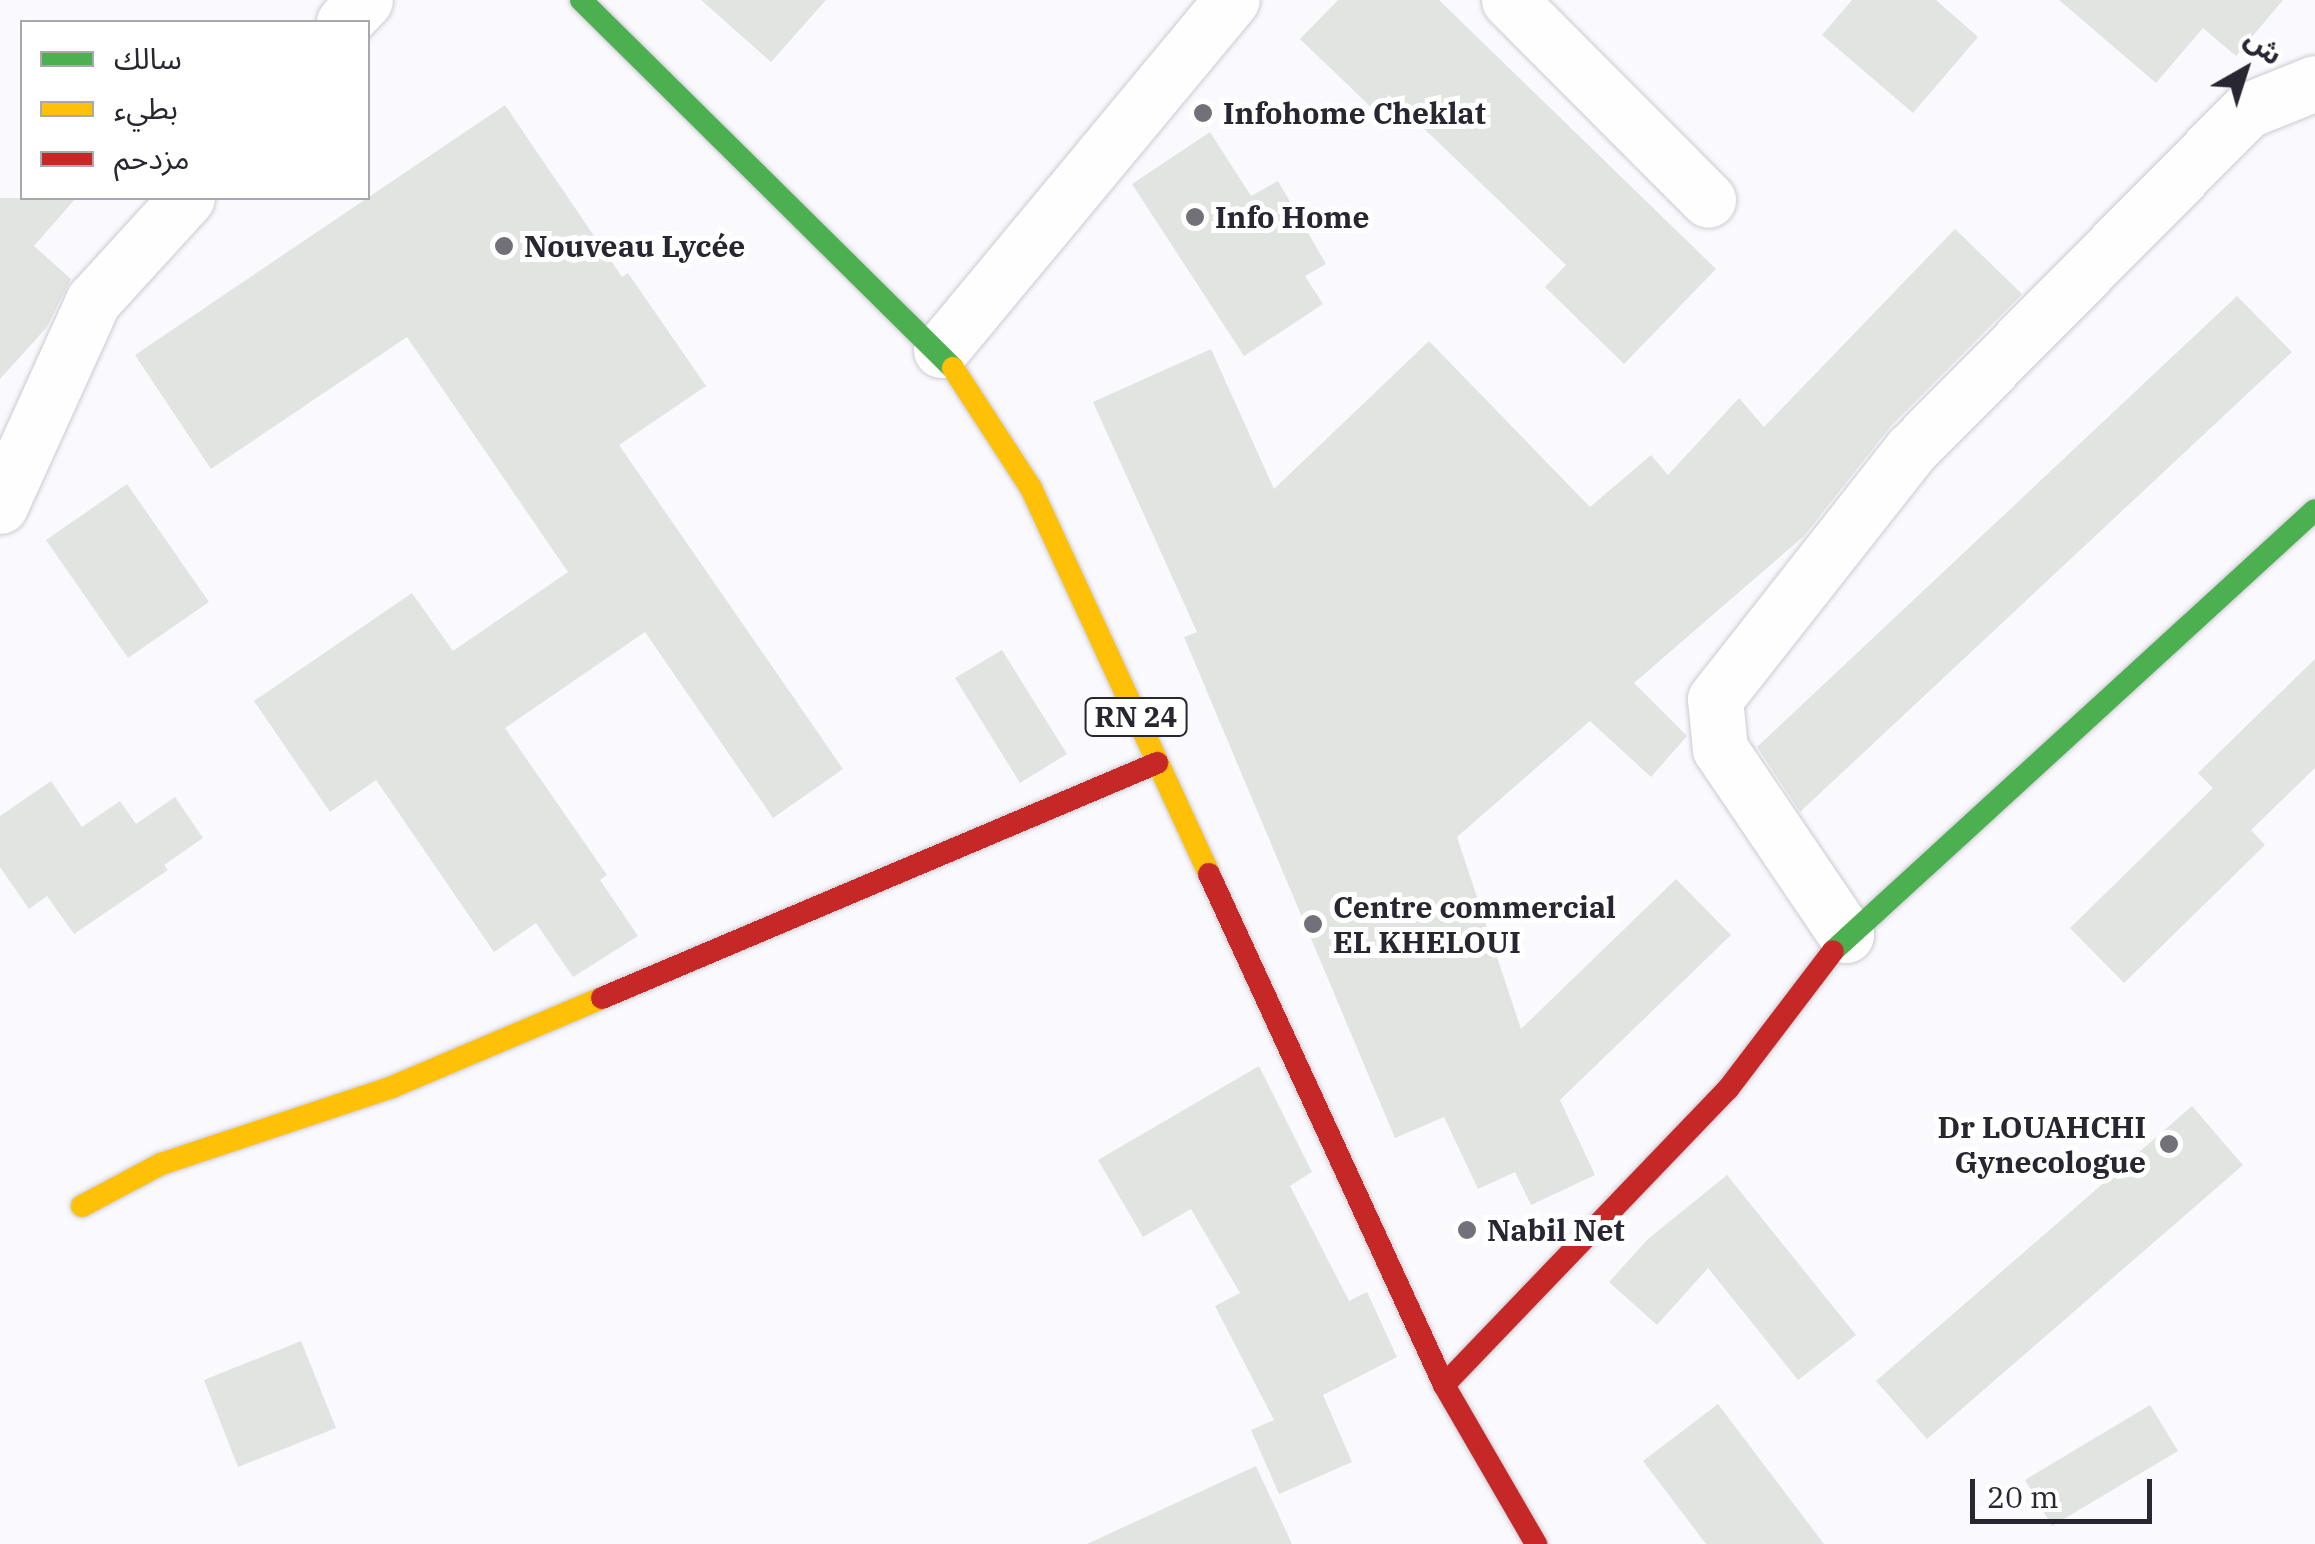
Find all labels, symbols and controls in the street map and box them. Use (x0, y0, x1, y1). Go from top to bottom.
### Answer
legend (20, 20, 370, 200)
north arrow (2195, 20, 2295, 120)
text: ش (2238, 20, 2291, 73)
text: سالك (114, 38, 182, 77)
text: بطيء (114, 88, 178, 127)
place label: Infohome Cheklat (1223, 95, 1486, 131)
marker: Infohome Cheklat (1192, 102, 1214, 124)
text: مزدحم (114, 138, 190, 177)
place label: Info Home (1215, 199, 1369, 235)
marker: Info Home (1184, 206, 1206, 228)
place label: Nouveau Lycée (524, 228, 745, 264)
marker: Nouveau Lycée (493, 235, 515, 257)
road number: RN 24 (1084, 694, 1188, 740)
place label: Centre commercial EL KHELOUI (1333, 889, 1616, 960)
marker: Centre commercial EL KHELOUI (1302, 913, 1324, 935)
place label: Dr LOUAHCHI Gynecologue (1938, 1109, 2146, 1180)
marker: Dr LOUAHCHI Gynecologue (2156, 1131, 2182, 1157)
place label: Nabil Net (1487, 1212, 1625, 1248)
marker: Nabil Net (1456, 1219, 1478, 1241)
scale bar (1975, 1459, 2158, 1521)
text: 20 m (1987, 1477, 2059, 1516)

